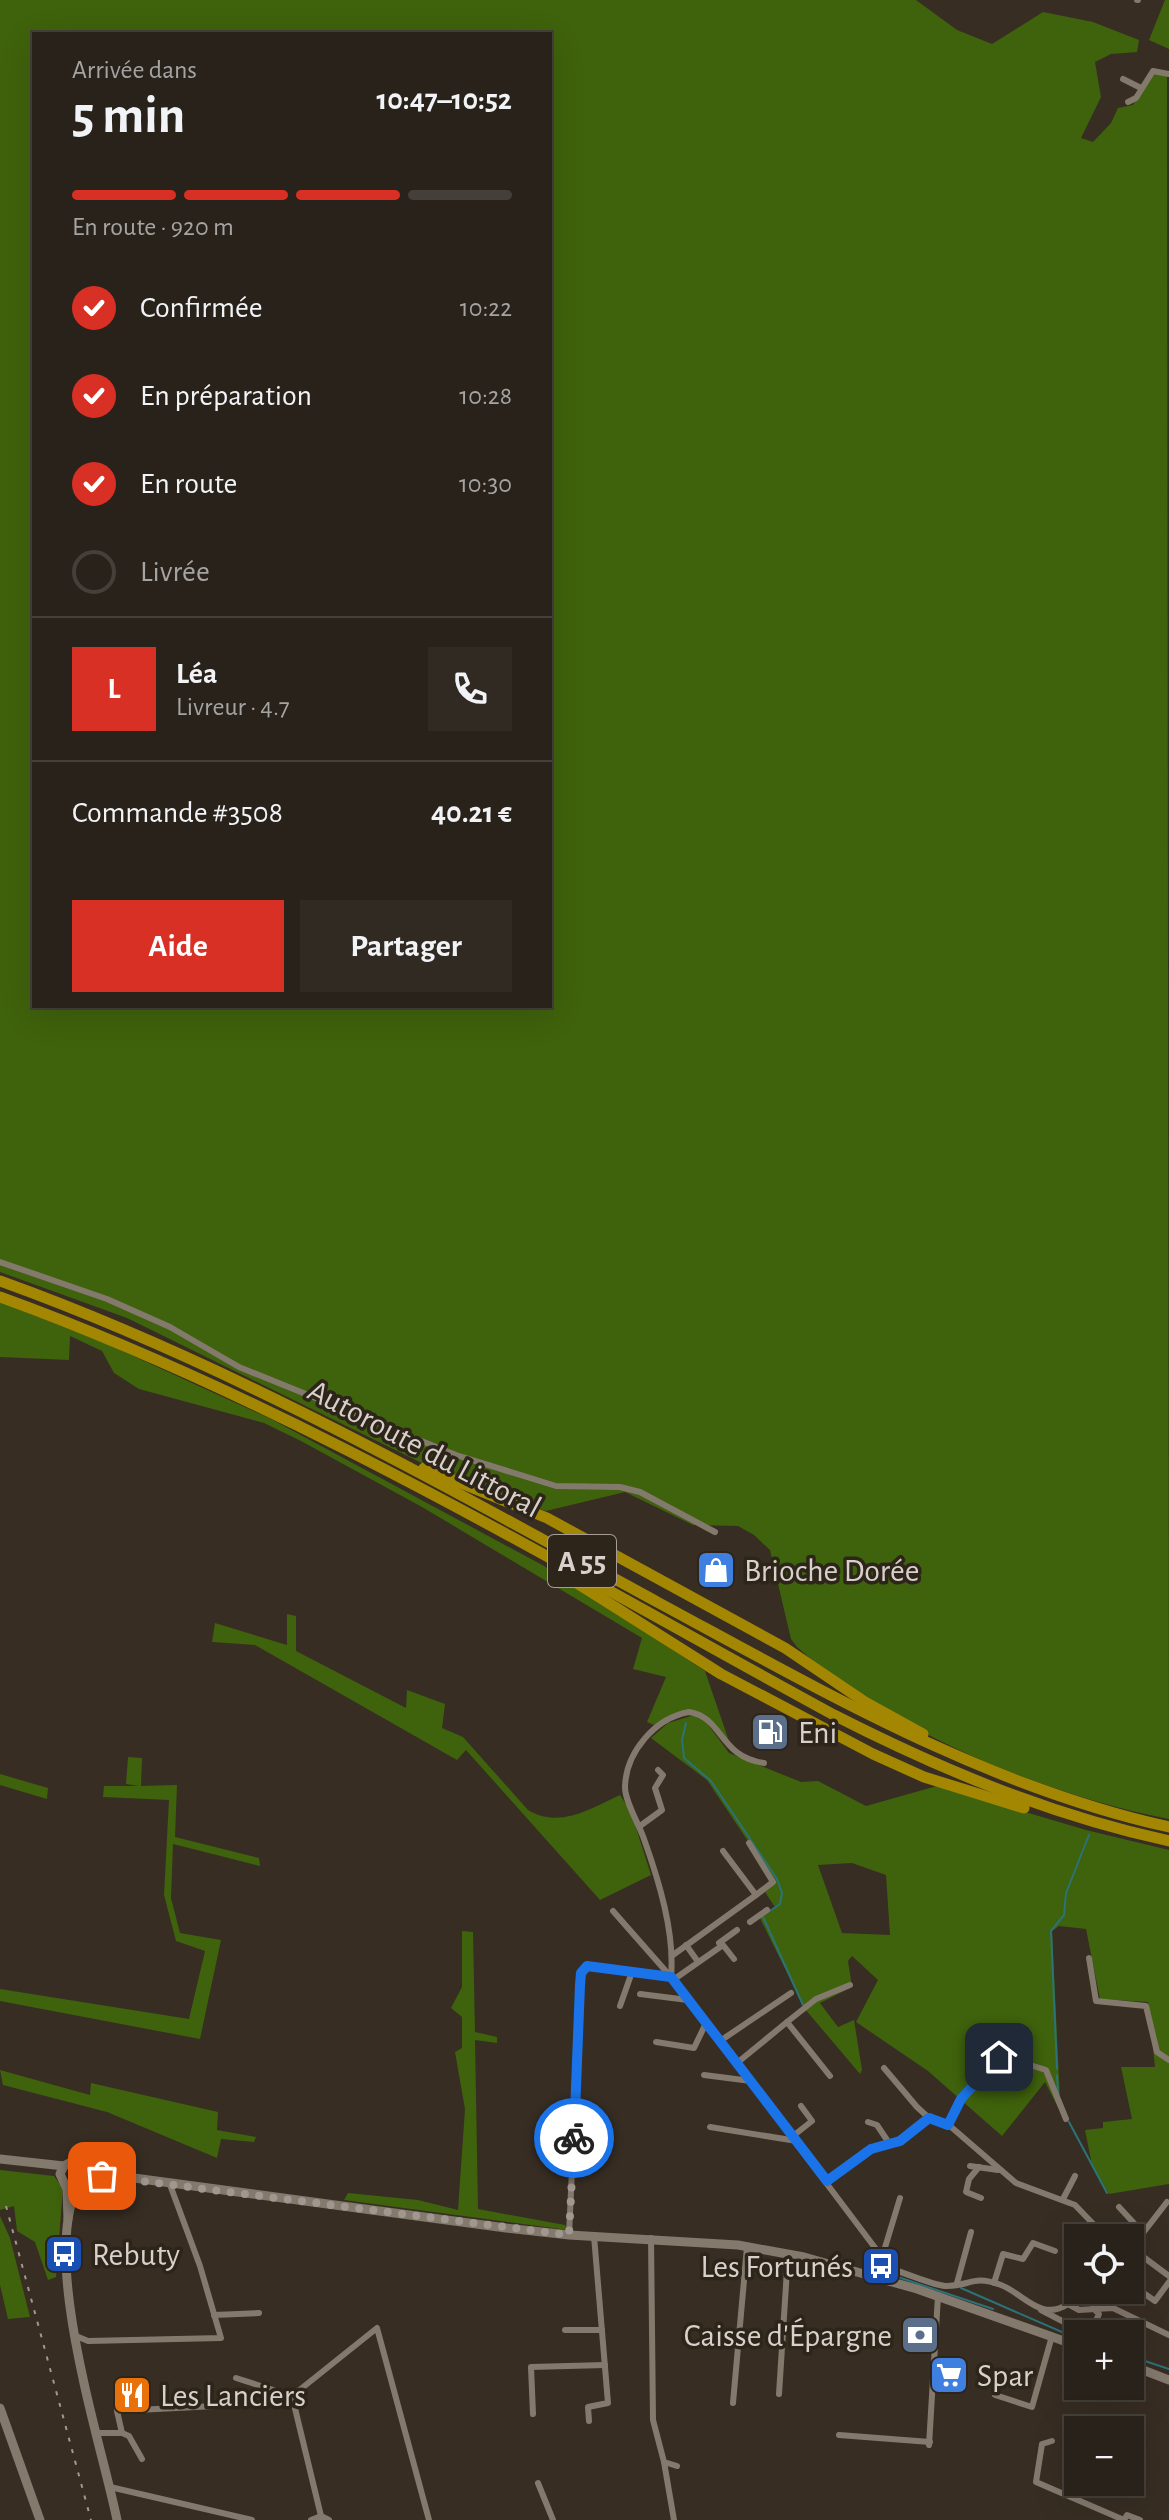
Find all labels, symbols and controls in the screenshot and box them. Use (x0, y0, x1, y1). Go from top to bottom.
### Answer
text: Arrivée dans (72, 57, 197, 83)
text: 10:47–10:52 (376, 85, 512, 115)
text: 5 min (72, 90, 185, 142)
text: En route · 920 m (72, 214, 234, 240)
icon: check (72, 286, 116, 330)
text: Confirmée (140, 293, 263, 323)
text: 10:22 (460, 295, 512, 321)
icon: check (72, 374, 116, 418)
text: En préparation (140, 381, 312, 411)
text: 10:28 (459, 383, 512, 409)
icon: check (72, 462, 116, 506)
text: En route (140, 469, 237, 499)
text: 10:30 (459, 471, 512, 497)
text: Livrée (140, 557, 210, 587)
button: phone (428, 647, 512, 731)
text: Léa (176, 659, 217, 689)
text: L (108, 674, 121, 704)
text: Livreur · 4.7 (176, 694, 290, 720)
text: Commande #3508 (72, 798, 283, 828)
text: 40.21 € (431, 798, 512, 828)
button: Aide (72, 900, 284, 992)
button: Partager (300, 900, 512, 992)
street label: Autoroute du Littoral (303, 1374, 546, 1524)
road number: A 55 (548, 1535, 616, 1587)
shop icon: Brioche Dorée (695, 1549, 737, 1591)
place label: Brioche Dorée (744, 1555, 920, 1587)
fuel station icon: Eni (749, 1711, 791, 1753)
place label: Eni (798, 1717, 837, 1749)
pin (965, 2023, 1033, 2091)
icon: home (977, 2035, 1021, 2079)
courier (534, 2098, 614, 2178)
icon: bike (552, 2116, 596, 2160)
pin (68, 2142, 136, 2210)
icon: bag (80, 2154, 124, 2198)
map controls (1064, 2224, 1144, 2496)
button: locate (1064, 2224, 1144, 2304)
bus stop icon: Rebuty (43, 2233, 85, 2275)
place label: Rebuty (92, 2239, 180, 2271)
bus stop icon: Les Fortunés (860, 2245, 902, 2287)
place label: Les Fortunés (700, 2251, 853, 2283)
bank icon: Caisse d'Épargne (899, 2314, 941, 2356)
place label: Caisse d'Épargne (684, 2317, 892, 2352)
button: + (1064, 2320, 1144, 2400)
supermarket icon: Spar (928, 2354, 970, 2396)
place label: Spar (977, 2360, 1034, 2392)
restaurant icon: Les Lanciers (111, 2374, 153, 2416)
place label: Les Lanciers (160, 2380, 306, 2412)
button: − (1064, 2416, 1144, 2496)

